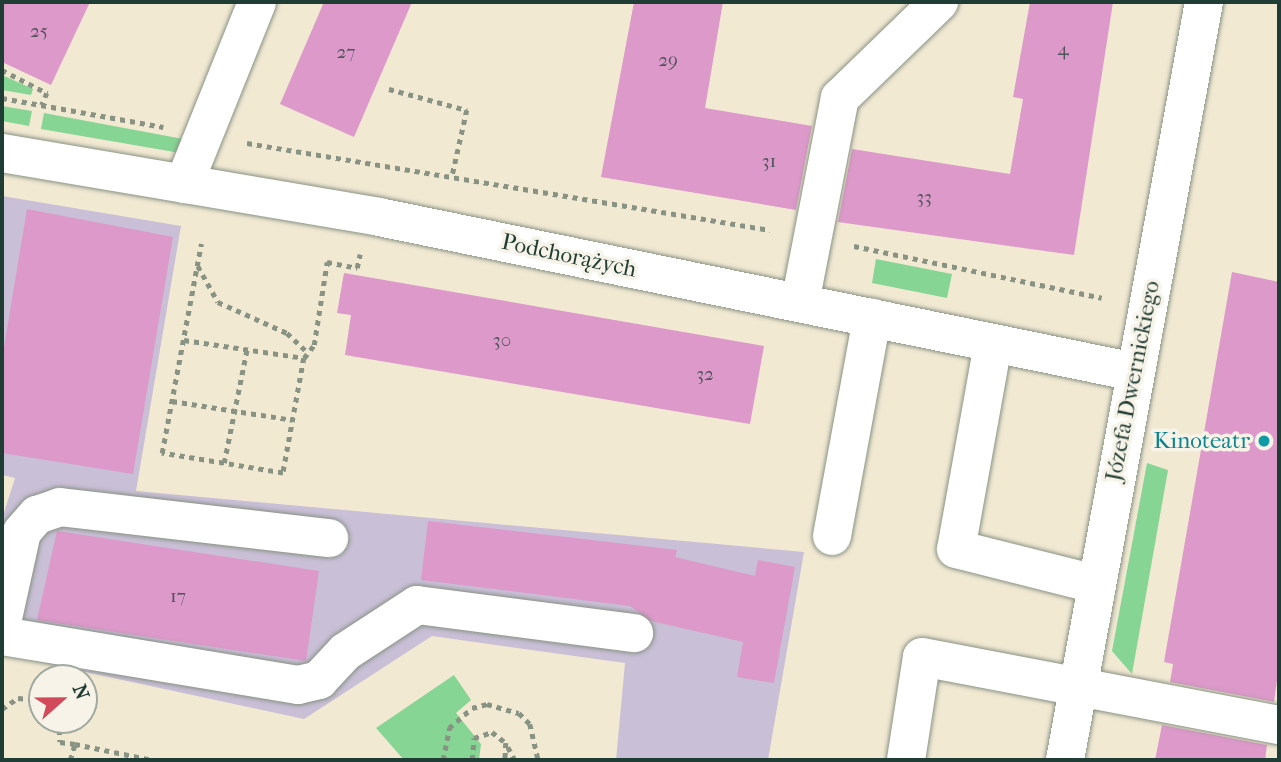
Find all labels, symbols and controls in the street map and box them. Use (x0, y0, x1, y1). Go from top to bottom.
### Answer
house number: 25 (30, 21, 48, 43)
house number: 4 (1057, 39, 1069, 61)
house number: 27 (337, 42, 355, 64)
house number: 29 (658, 50, 678, 72)
house number: 31 (762, 151, 776, 173)
house number: 33 (916, 187, 932, 209)
street label: Podchorążych (499, 228, 639, 284)
street label: Józefa Dwernickiego (1100, 278, 1166, 484)
house number: 30 (493, 330, 511, 352)
house number: 32 (696, 364, 714, 386)
place label: Kinoteatr (1153, 427, 1250, 455)
marker: Kinoteatr (1256, 433, 1272, 449)
house number: 17 (170, 586, 186, 608)
north arrow (28, 664, 98, 734)
text: N (68, 682, 94, 703)

